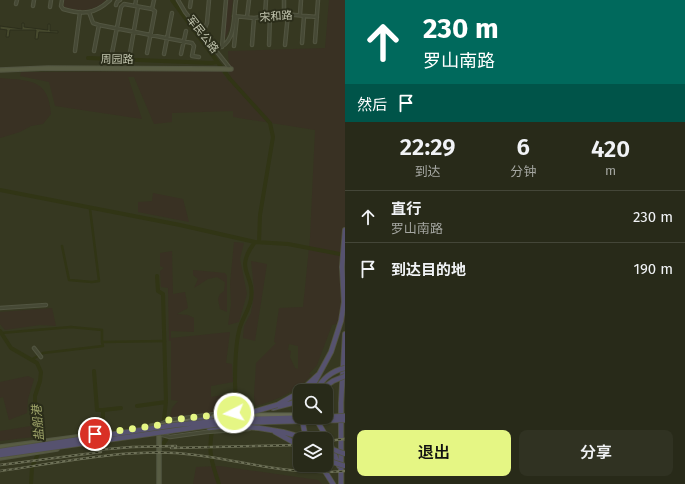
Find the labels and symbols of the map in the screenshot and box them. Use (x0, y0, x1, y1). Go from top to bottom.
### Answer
street label: 宋和路 (259, 9, 293, 24)
street label: 军民公路 (184, 13, 221, 56)
street label: 周园路 (100, 53, 134, 66)
position arrow (213, 392, 255, 434)
water label: 盐船港 (29, 402, 47, 442)
pin (78, 417, 112, 451)

